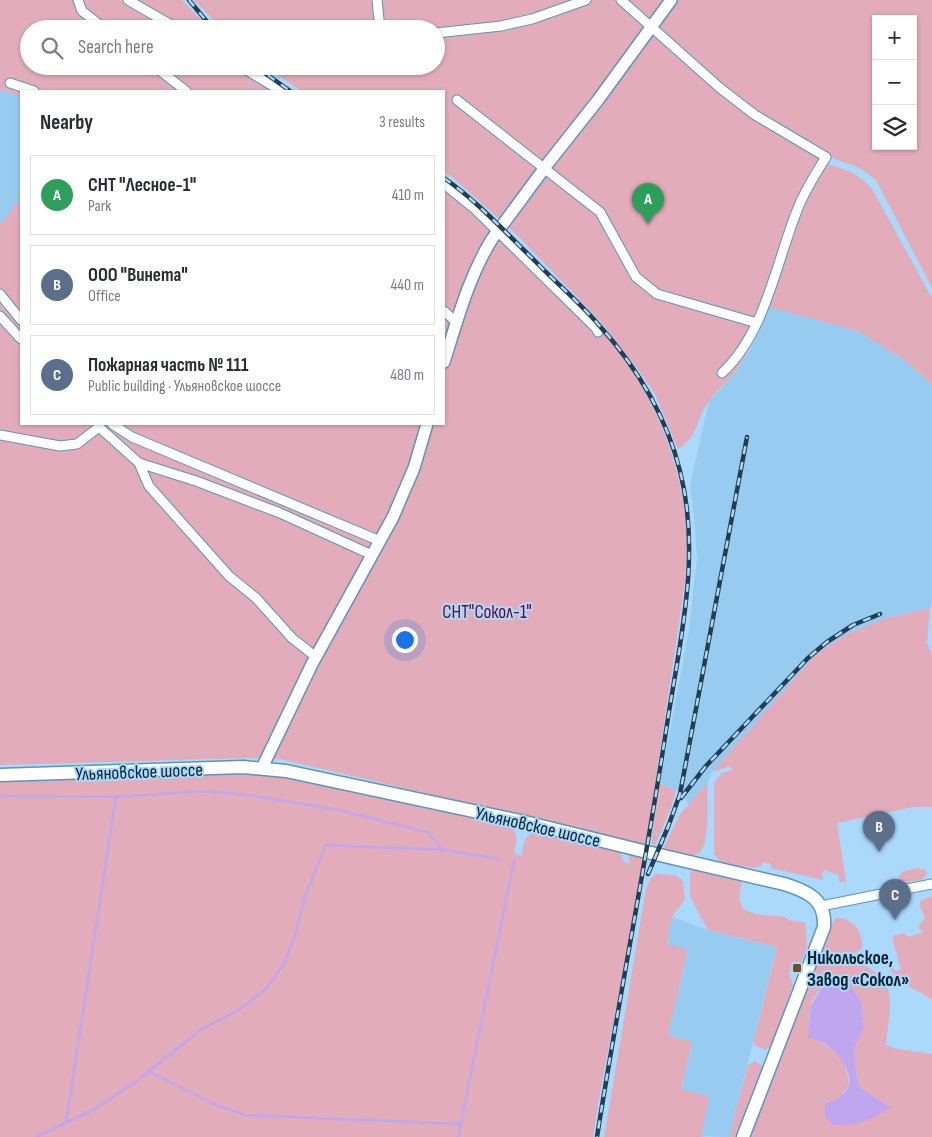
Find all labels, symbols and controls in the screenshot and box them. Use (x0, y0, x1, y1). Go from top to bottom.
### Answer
map controls (872, 15, 917, 150)
button: + (872, 15, 917, 60)
search box (20, 20, 445, 75)
icon: search (38, 34, 66, 62)
text: Search here (78, 36, 154, 59)
button: − (872, 60, 917, 105)
button: layers (872, 105, 917, 150)
text: Nearby (40, 110, 93, 135)
text: 3 results (379, 113, 425, 132)
text: СНТ "Лесное-1" (88, 174, 196, 197)
pin: A (632, 183, 664, 224)
text: A (53, 186, 61, 205)
text: 410 m (392, 186, 424, 205)
text: Park (88, 197, 111, 216)
text: ООО "Винета" (88, 264, 188, 287)
text: B (53, 276, 61, 295)
text: 440 m (391, 276, 424, 295)
text: Office (88, 287, 121, 306)
text: Пожарная часть № 111 (88, 354, 248, 377)
text: C (53, 366, 61, 385)
text: 480 m (390, 366, 424, 385)
text: Public building · Ульяновское шоссе (88, 377, 281, 396)
park label: СНТ"Сокол-1" (442, 601, 532, 624)
your location (392, 627, 418, 653)
street label: Ульяновское шоссе (75, 759, 203, 786)
street label: Ульяновское шоссе (473, 802, 602, 853)
pin: B (863, 811, 895, 852)
pin: C (879, 879, 911, 920)
place label: Никольское, Завод «Сокол» (807, 947, 909, 992)
marker: Никольское, Завод «Сокол» (791, 962, 803, 974)

